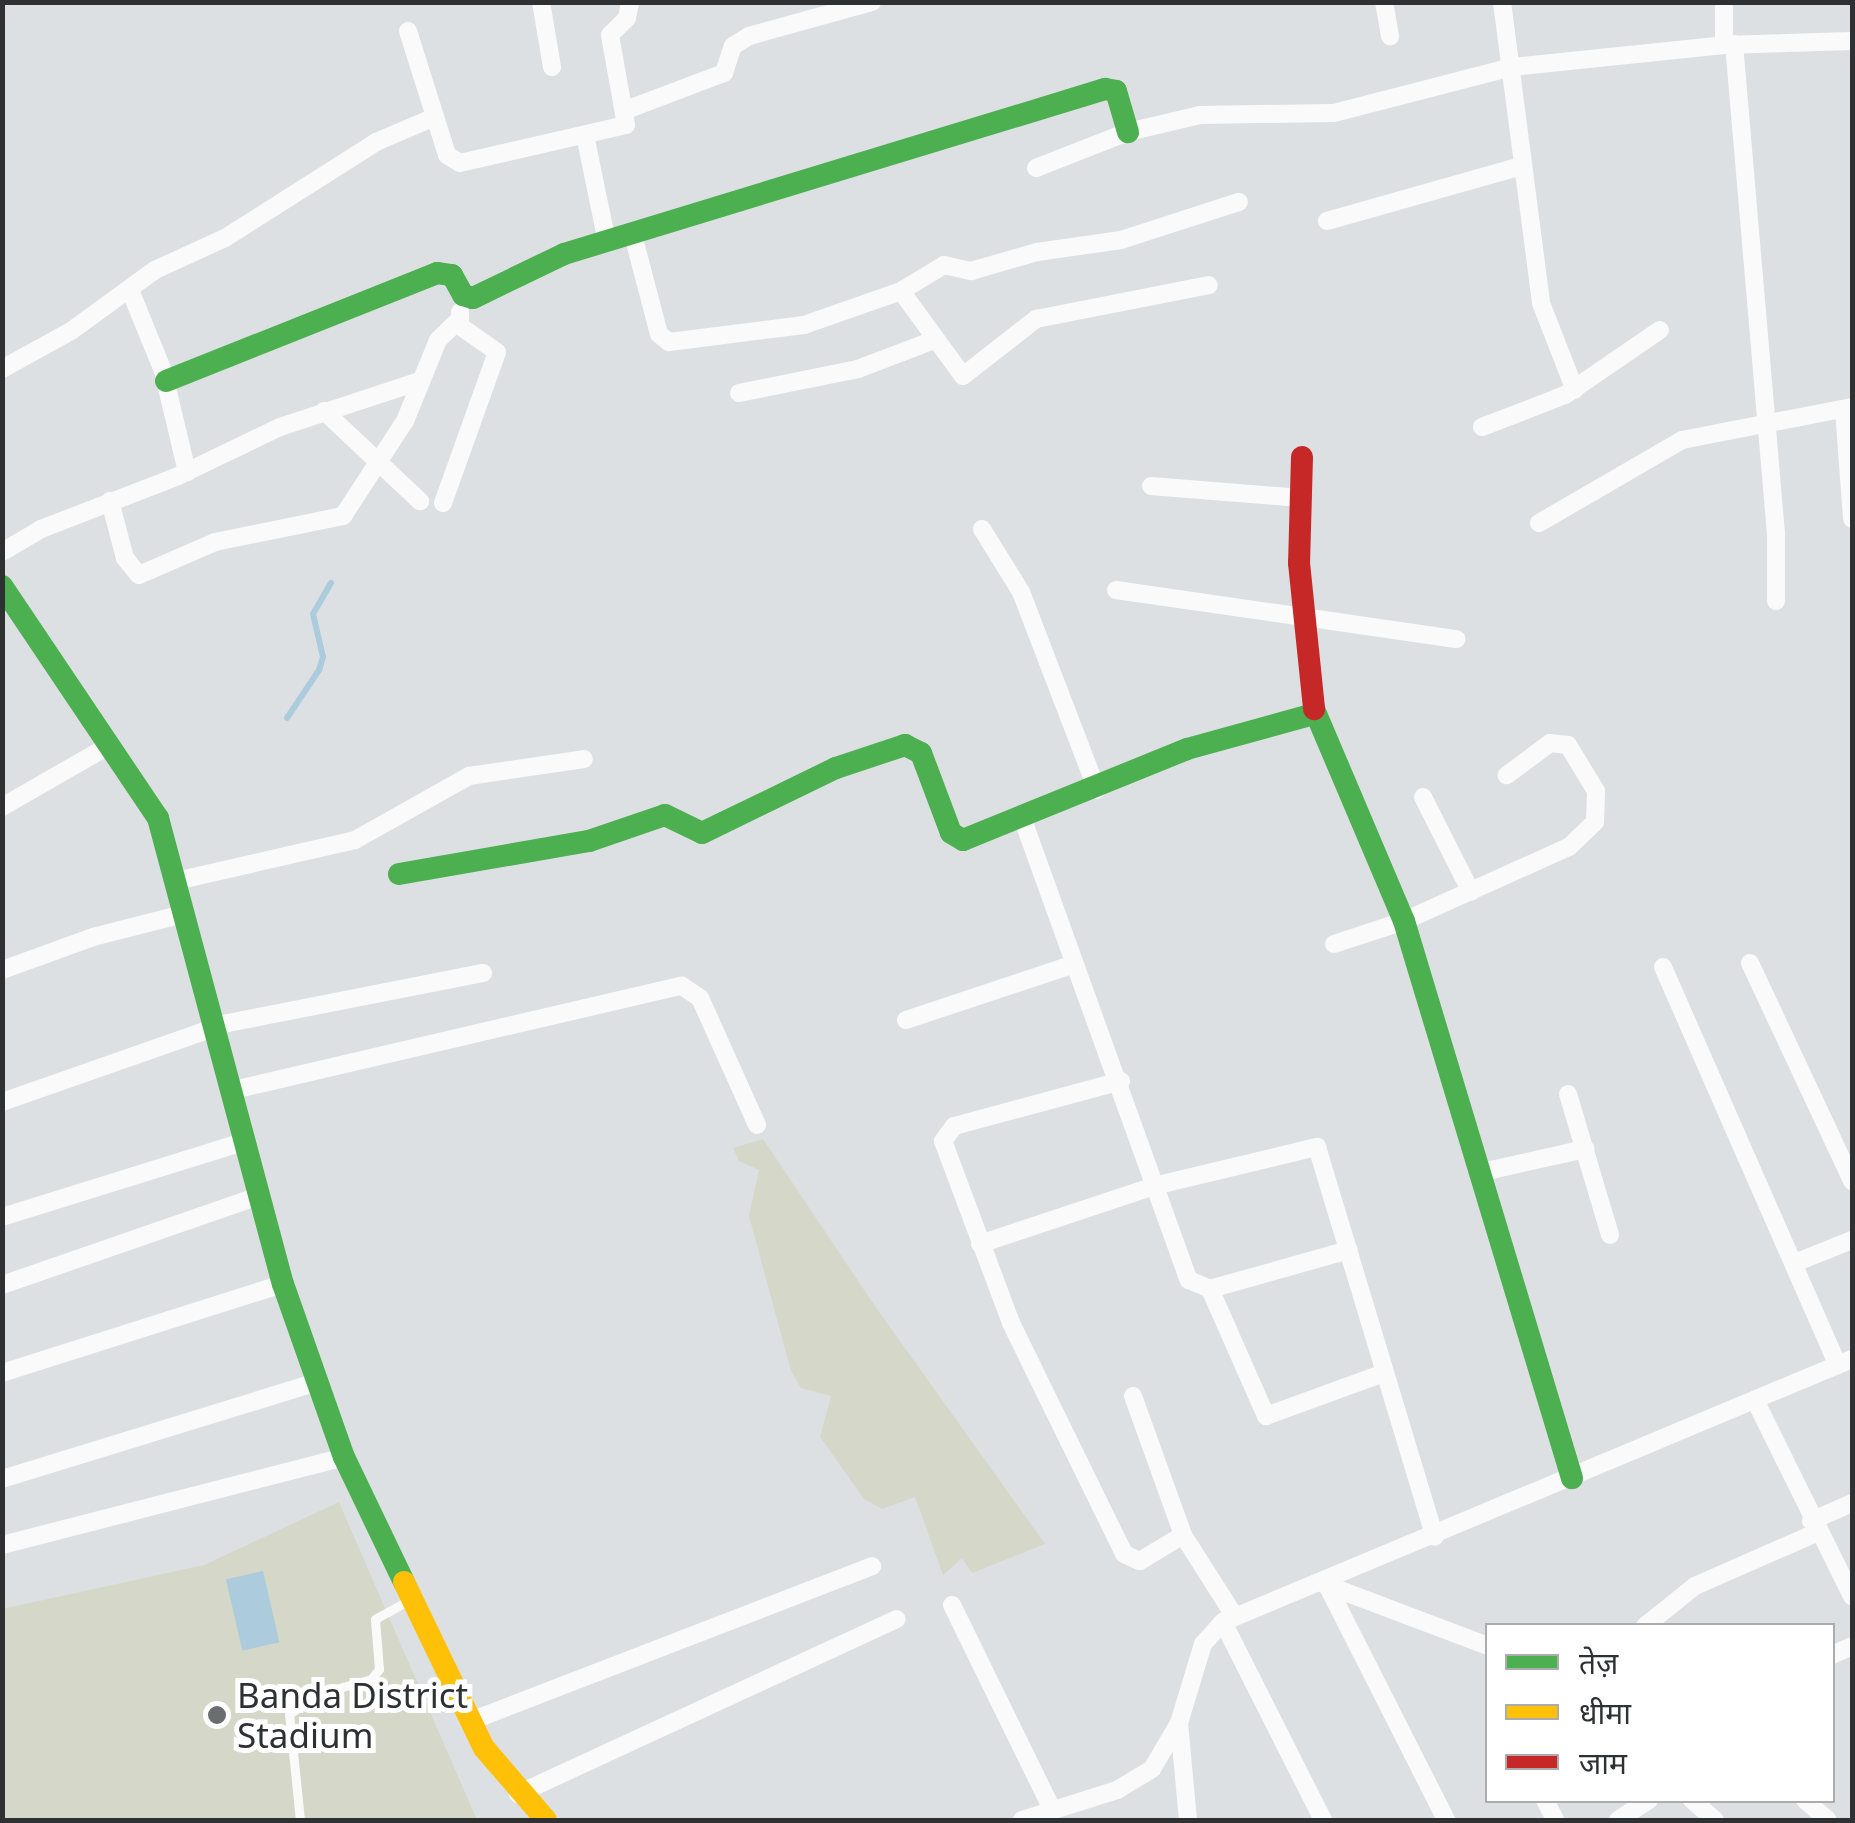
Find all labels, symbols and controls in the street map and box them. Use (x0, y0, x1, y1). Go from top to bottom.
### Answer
legend (1485, 1623, 1835, 1803)
text: तेज़ (1579, 1642, 1618, 1683)
place label: Banda District Stadium (237, 1674, 468, 1756)
text: धीमा (1579, 1692, 1631, 1733)
marker: Banda District Stadium (206, 1704, 228, 1726)
text: जाम (1579, 1742, 1627, 1783)

